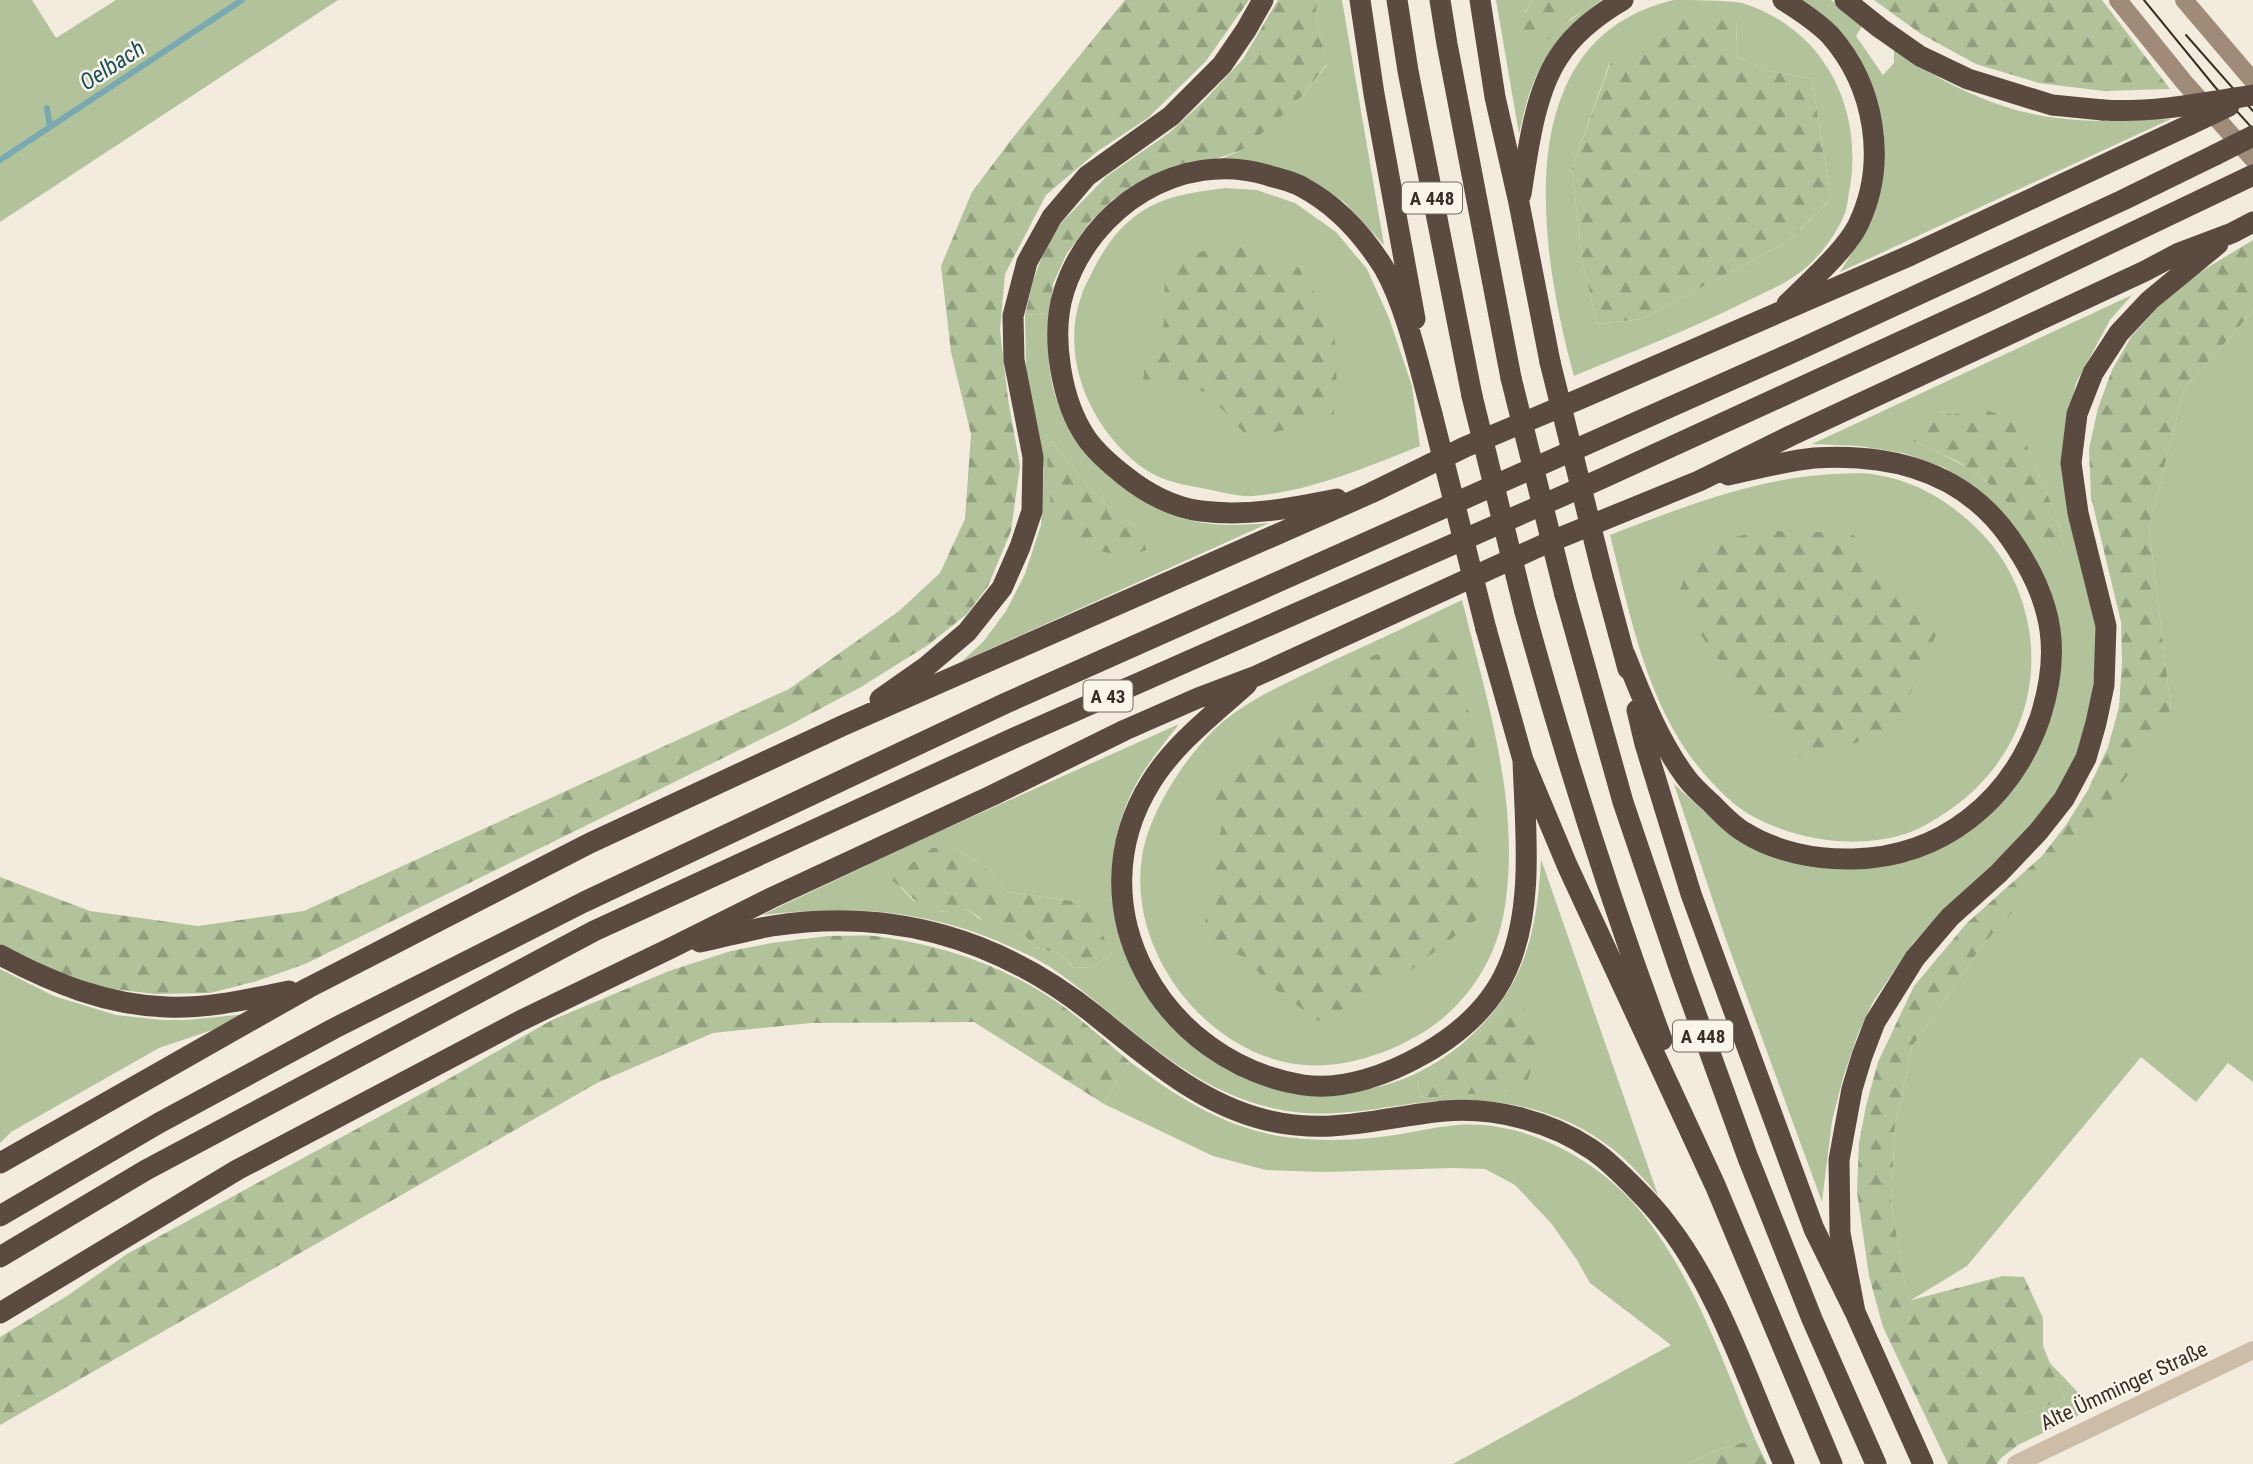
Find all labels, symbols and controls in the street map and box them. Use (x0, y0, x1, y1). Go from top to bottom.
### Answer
water label: Oelbach (75, 35, 150, 96)
road number: A 448 (1402, 182, 1462, 214)
road number: A 43 (1084, 680, 1132, 712)
road number: A 448 (1673, 1020, 1733, 1052)
street label: Alte Ümminger Straße (2037, 1337, 2211, 1435)

